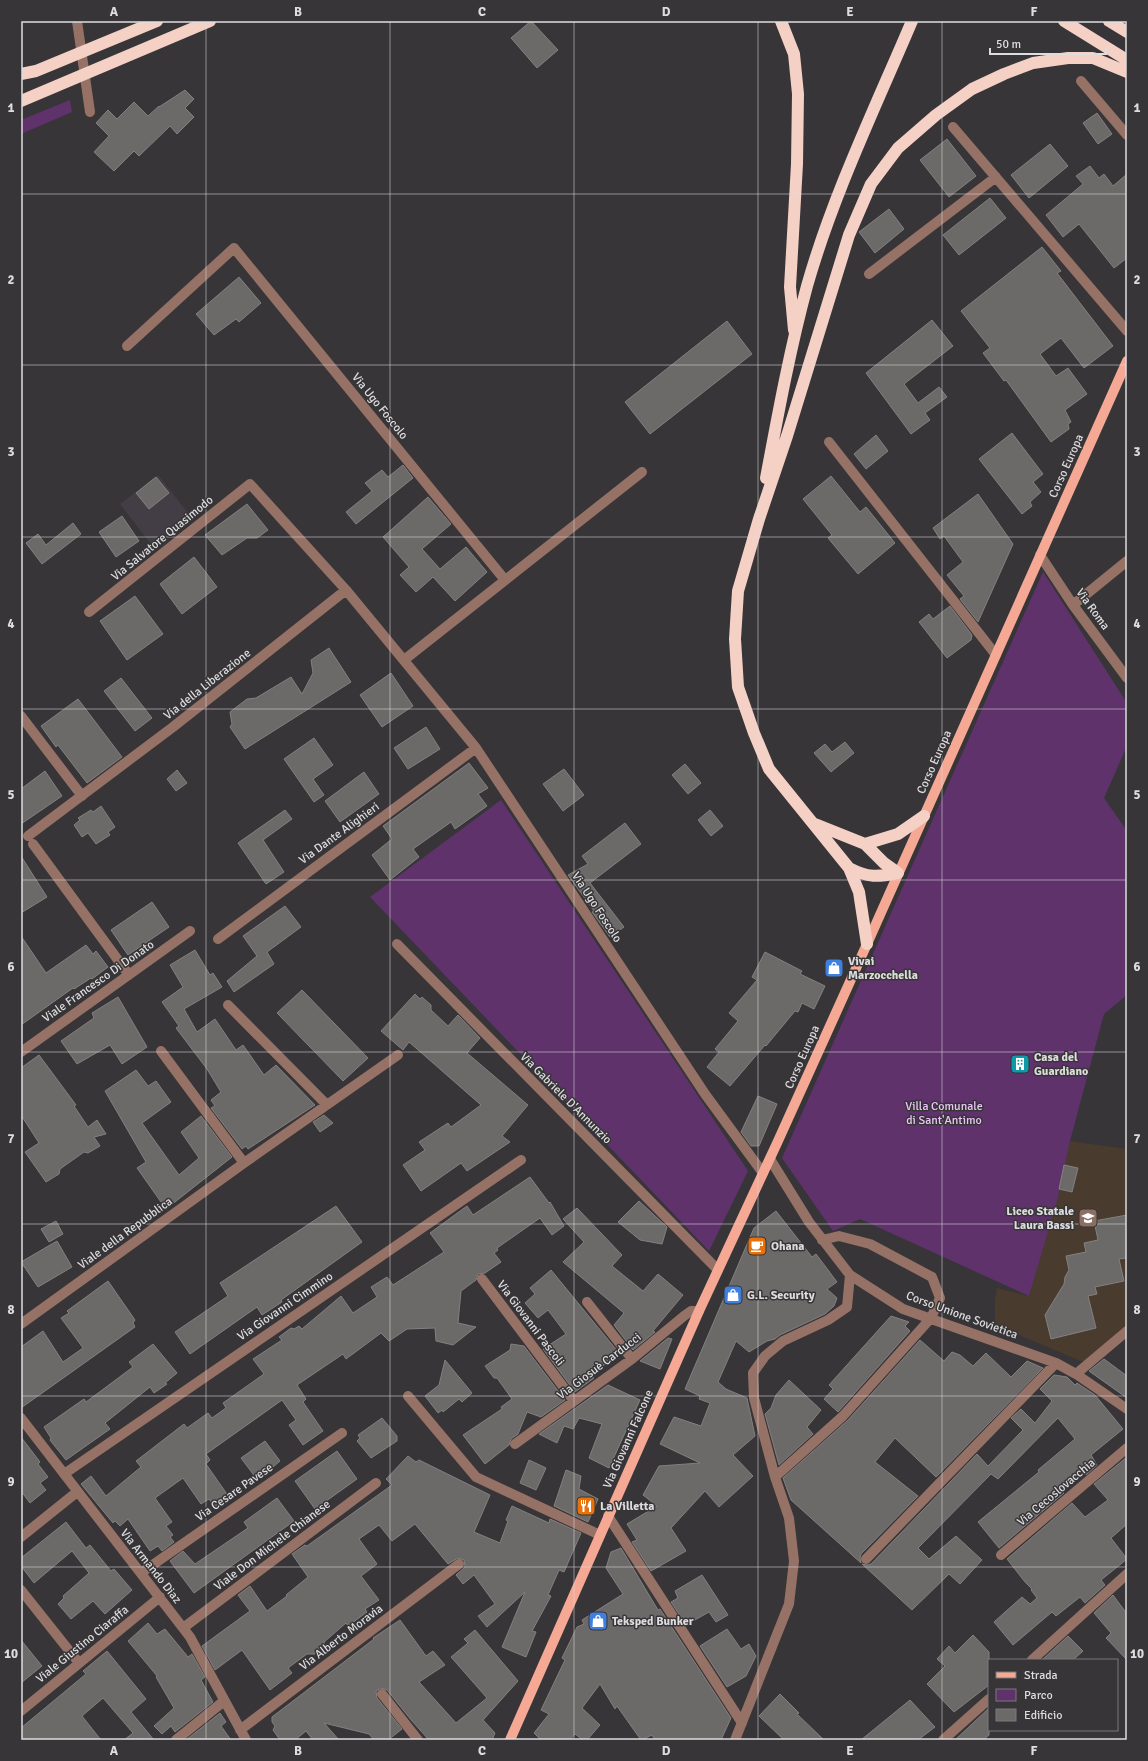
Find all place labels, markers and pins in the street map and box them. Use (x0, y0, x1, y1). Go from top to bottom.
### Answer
place label: Vivai Marzocchella (848, 954, 918, 983)
shop icon: Vivai Marzocchella (823, 957, 845, 979)
place label: Casa del Guardiano (1034, 1050, 1088, 1079)
building icon: Casa del Guardiano (1009, 1053, 1031, 1075)
place label: Liceo Statale Laura Bassi (1006, 1204, 1074, 1233)
school or university icon: Liceo Statale Laura Bassi (1077, 1207, 1099, 1229)
cafe icon: Ohana (746, 1235, 768, 1257)
place label: Ohana (771, 1239, 804, 1254)
shop icon: G.L. Security (722, 1284, 744, 1306)
place label: G.L. Security (747, 1288, 815, 1303)
restaurant icon: La Villetta (575, 1495, 597, 1517)
place label: La Villetta (600, 1499, 654, 1514)
shop icon: Teksped Bunker (587, 1610, 609, 1632)
place label: Teksped Bunker (612, 1614, 694, 1629)

